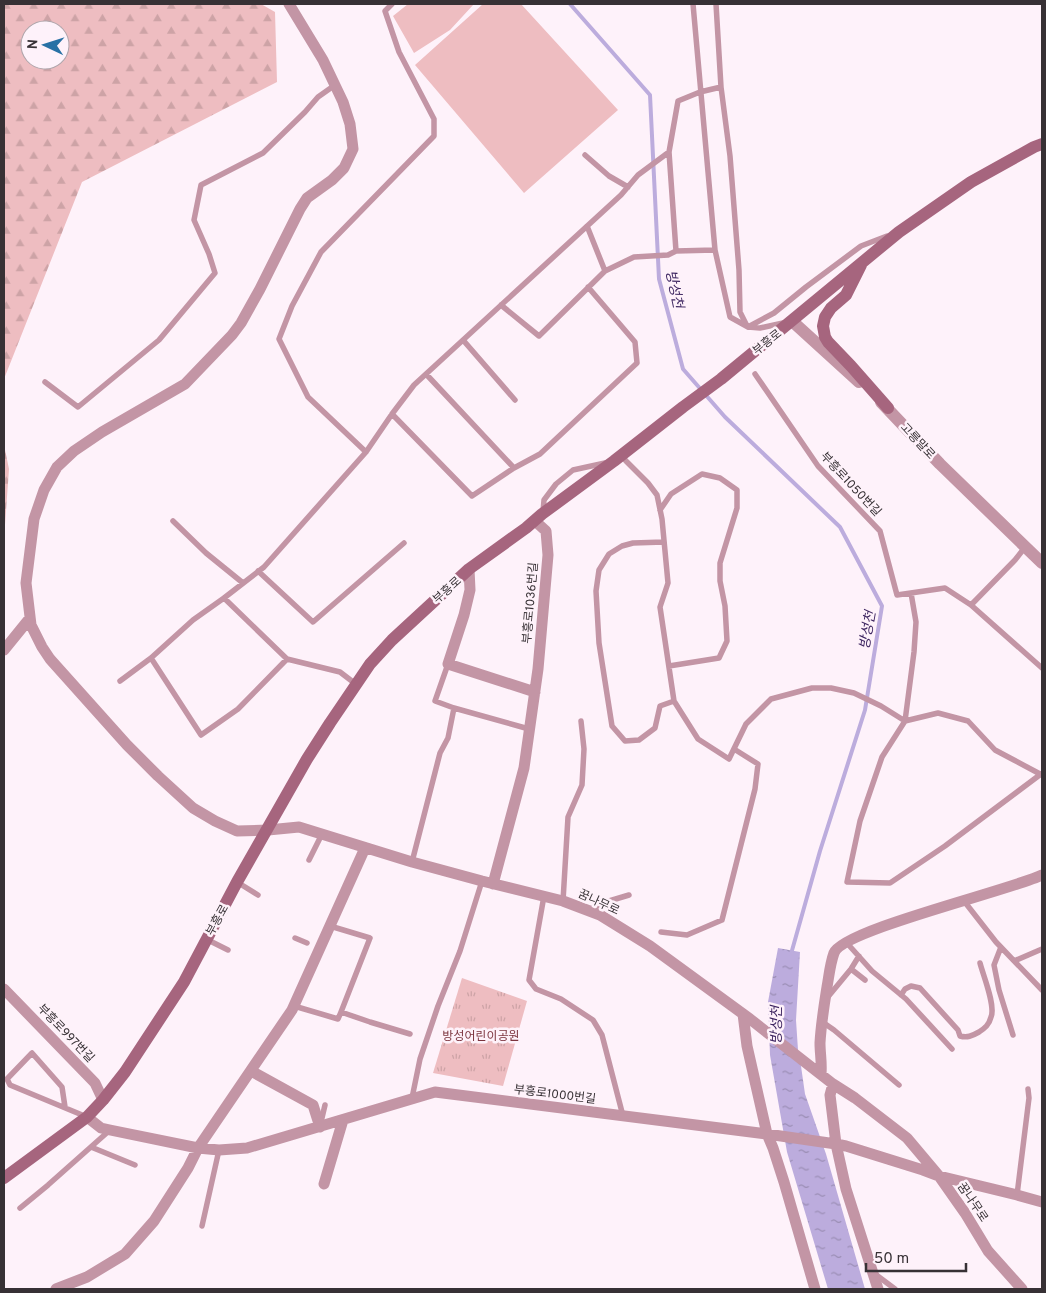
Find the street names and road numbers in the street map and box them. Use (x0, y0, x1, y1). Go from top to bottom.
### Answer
street label: 부흥로 (750, 326, 786, 359)
street label: 고릉말로 (896, 420, 938, 463)
street label: 부흥로1050번길 (816, 449, 884, 520)
street label: 부흥로1036번길 (519, 562, 543, 645)
street label: 부흥로 (430, 574, 465, 608)
street label: 꿈나무로 (575, 886, 622, 919)
street label: 부흥로 (203, 902, 233, 939)
street label: 부흥로997번길 (33, 1001, 97, 1066)
street label: 부흥로1000번길 (513, 1082, 597, 1108)
street label: 꿈나무로 (953, 1180, 991, 1225)

